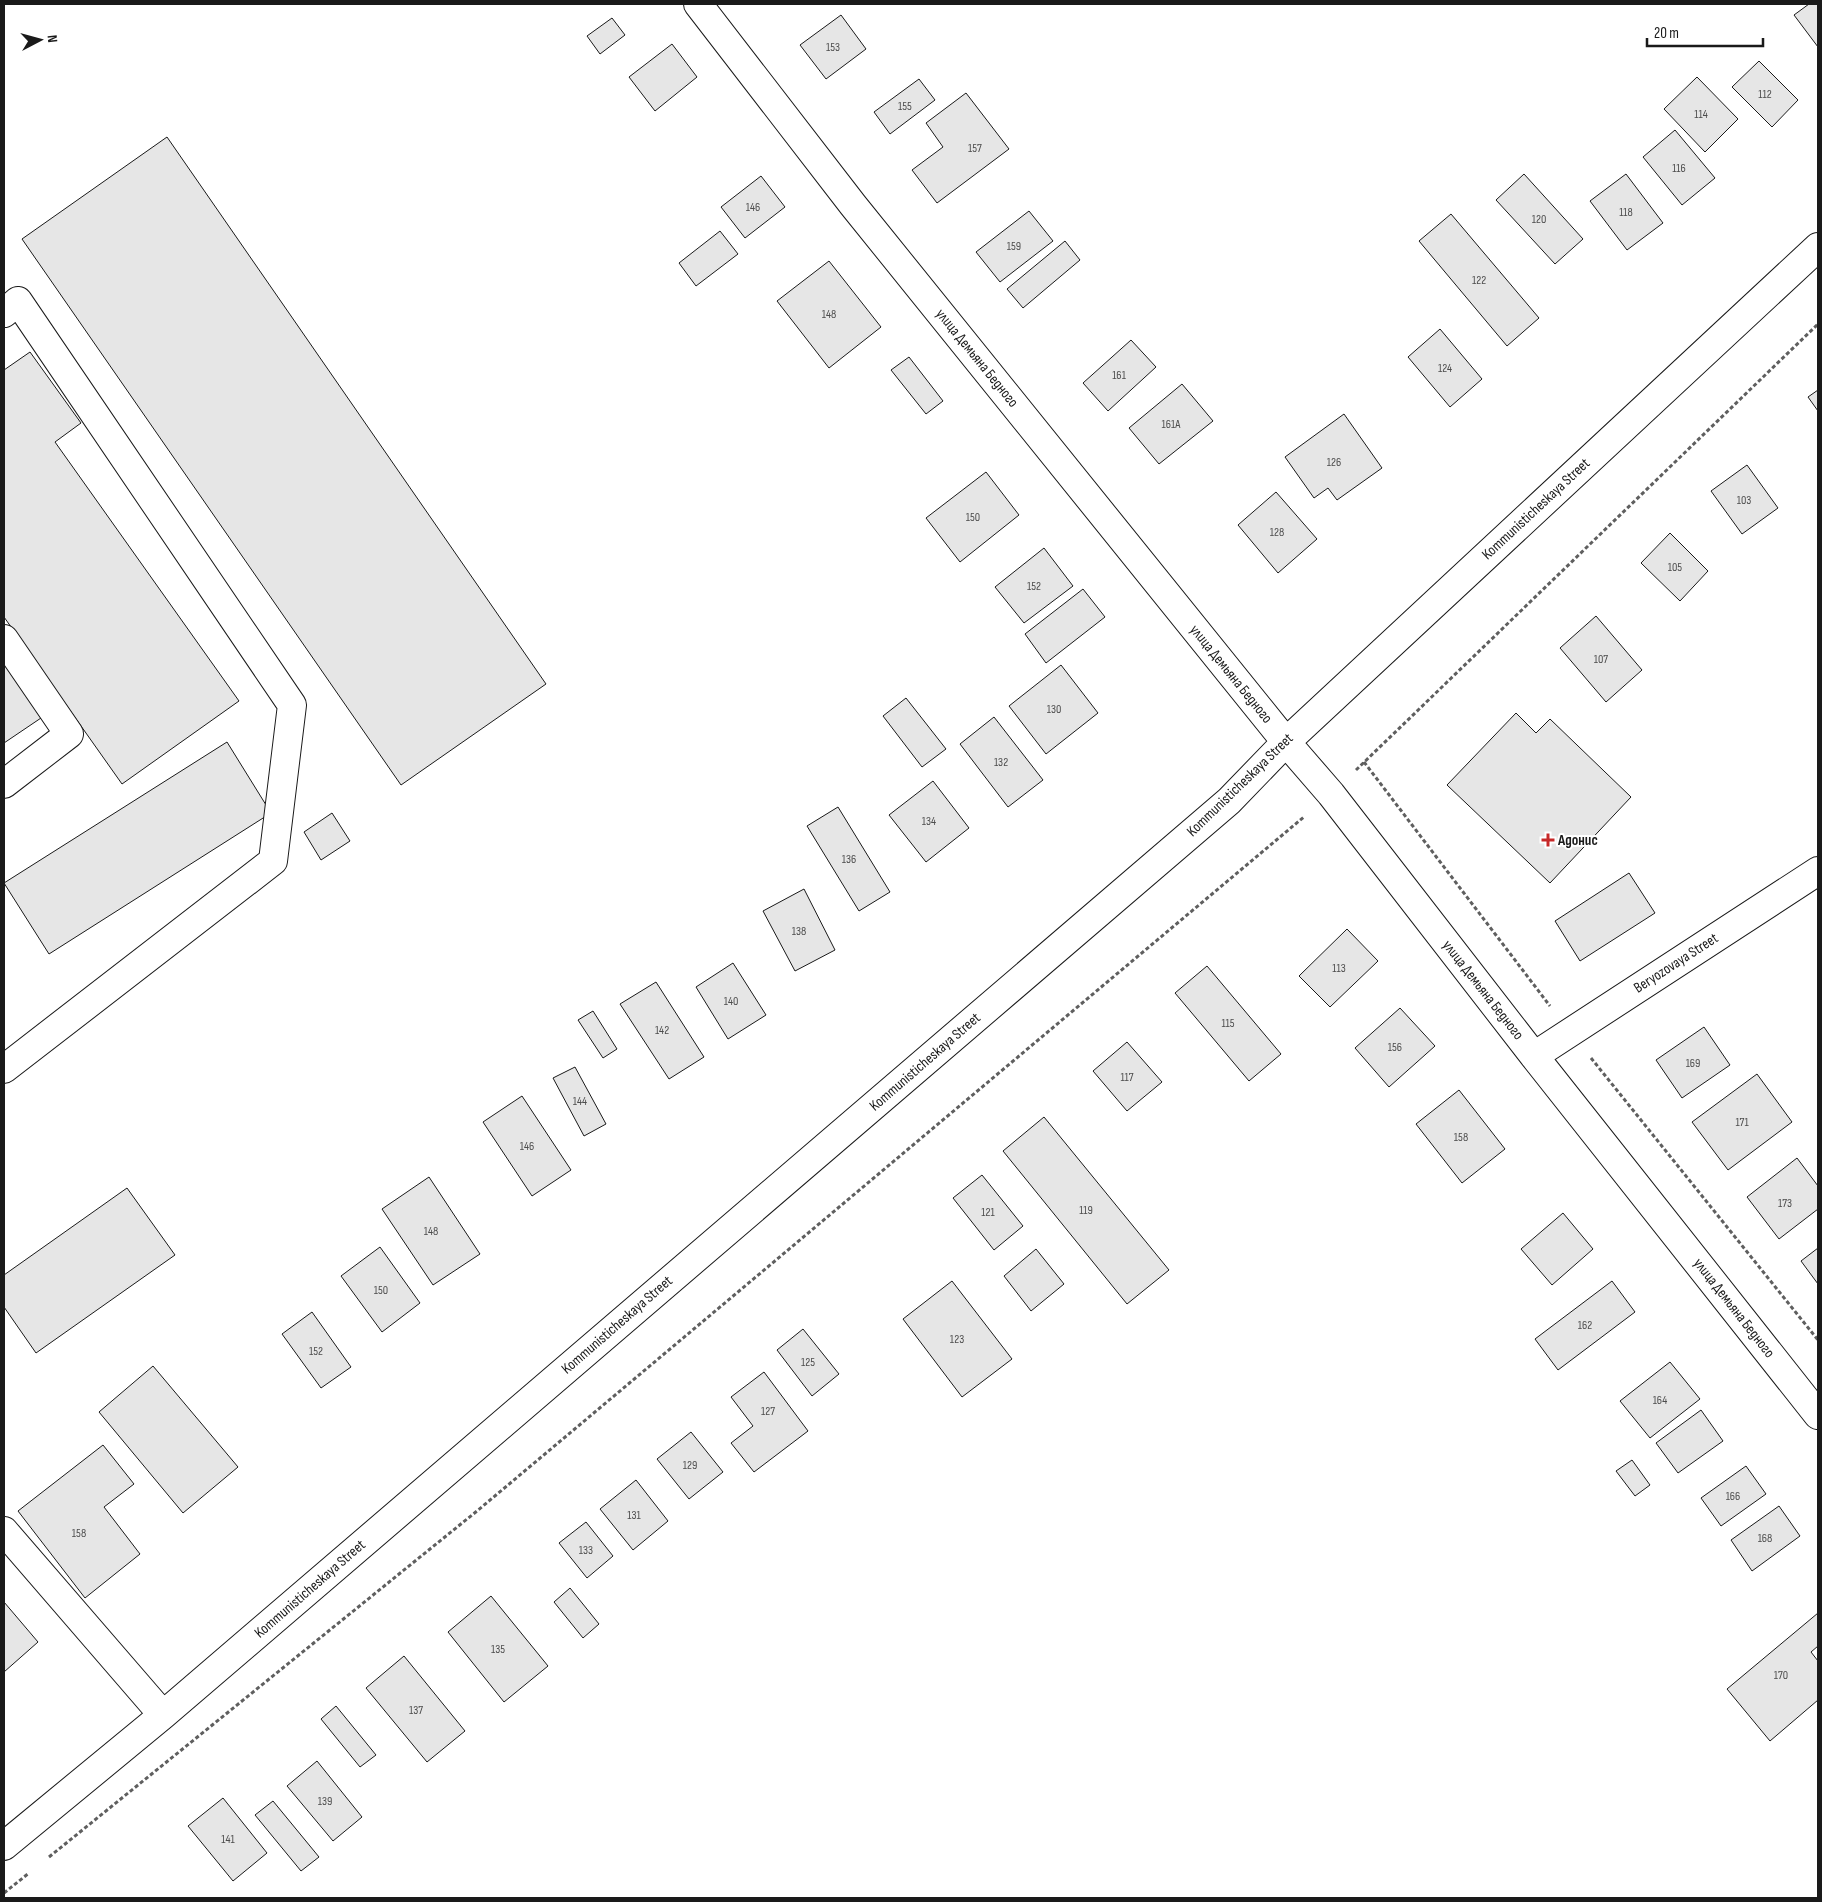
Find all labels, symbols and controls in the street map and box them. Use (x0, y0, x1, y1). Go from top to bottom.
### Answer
north arrow (15, 15, 65, 65)
scale bar (1647, 15, 1763, 47)
text: 20 m (1654, 24, 1679, 43)
text: N (44, 34, 61, 43)
house number: 153 (826, 40, 840, 55)
house number: 112 (1758, 87, 1772, 102)
house number: 155 (898, 99, 912, 114)
house number: 114 (1694, 107, 1708, 122)
house number: 157 (968, 141, 982, 156)
house number: 116 (1672, 161, 1686, 176)
house number: 146 (746, 200, 760, 215)
house number: 118 (1619, 205, 1633, 220)
house number: 120 (1532, 212, 1546, 227)
house number: 159 (1007, 239, 1021, 254)
house number: 122 (1472, 273, 1486, 288)
street label: улица Демьяна Бедного (931, 305, 1023, 411)
house number: 148 (822, 307, 836, 322)
house number: 124 (1438, 361, 1452, 376)
house number: 161 (1112, 368, 1127, 383)
house number: 161А (1162, 417, 1181, 432)
street label: Kommunisticheskaya Street (1478, 454, 1594, 564)
house number: 126 (1327, 455, 1341, 470)
house number: 103 (1737, 493, 1751, 508)
house number: 150 (966, 510, 980, 525)
house number: 128 (1270, 525, 1284, 540)
house number: 105 (1668, 560, 1682, 575)
house number: 152 (1027, 579, 1041, 594)
street label: улица Демьяна Бедного (1185, 621, 1277, 727)
house number: 107 (1594, 652, 1608, 667)
house number: 130 (1047, 702, 1061, 717)
street label: Kommunisticheskaya Street (1183, 729, 1298, 841)
house number: 132 (994, 755, 1008, 770)
house number: 134 (922, 814, 936, 829)
place label: Адонис (1557, 831, 1598, 850)
marker: Адонис (1542, 834, 1554, 846)
house number: 136 (842, 852, 856, 867)
house number: 138 (792, 924, 806, 939)
street label: Beryozovaya Street (1630, 928, 1722, 997)
street label: улица Демьяна Бедного (1438, 936, 1528, 1044)
house number: 113 (1332, 961, 1346, 976)
house number: 140 (724, 994, 738, 1009)
street label: Kommunisticheskaya Street (866, 1008, 985, 1115)
house number: 115 (1221, 1016, 1235, 1031)
house number: 142 (655, 1023, 669, 1038)
house number: 156 (1388, 1040, 1402, 1055)
house number: 169 (1686, 1056, 1700, 1071)
house number: 117 (1120, 1070, 1134, 1085)
house number: 144 (573, 1094, 587, 1109)
house number: 171 (1735, 1115, 1749, 1130)
house number: 158 (1454, 1130, 1468, 1145)
house number: 146 (520, 1139, 534, 1154)
house number: 173 (1778, 1196, 1792, 1211)
house number: 119 (1079, 1203, 1093, 1218)
house number: 121 (981, 1205, 996, 1220)
house number: 148 (424, 1224, 438, 1239)
street label: улица Демьяна Бедного (1689, 1254, 1779, 1362)
street label: Kommunisticheskaya Street (558, 1271, 677, 1378)
house number: 150 (374, 1283, 388, 1298)
house number: 162 (1578, 1318, 1592, 1333)
house number: 123 (950, 1332, 964, 1347)
house number: 152 (309, 1344, 323, 1359)
house number: 125 (801, 1355, 815, 1370)
house number: 164 (1653, 1393, 1667, 1408)
house number: 127 (761, 1404, 775, 1419)
house number: 129 (683, 1458, 697, 1473)
house number: 166 (1726, 1489, 1740, 1504)
house number: 131 (627, 1508, 642, 1523)
house number: 158 (72, 1526, 86, 1541)
house number: 168 (1758, 1531, 1772, 1546)
street label: Kommunisticheskaya Street (251, 1535, 370, 1642)
house number: 133 (579, 1543, 593, 1558)
house number: 135 (491, 1642, 505, 1657)
house number: 170 (1774, 1668, 1788, 1683)
house number: 137 (409, 1703, 423, 1718)
house number: 139 (318, 1794, 332, 1809)
house number: 141 (221, 1832, 236, 1847)

